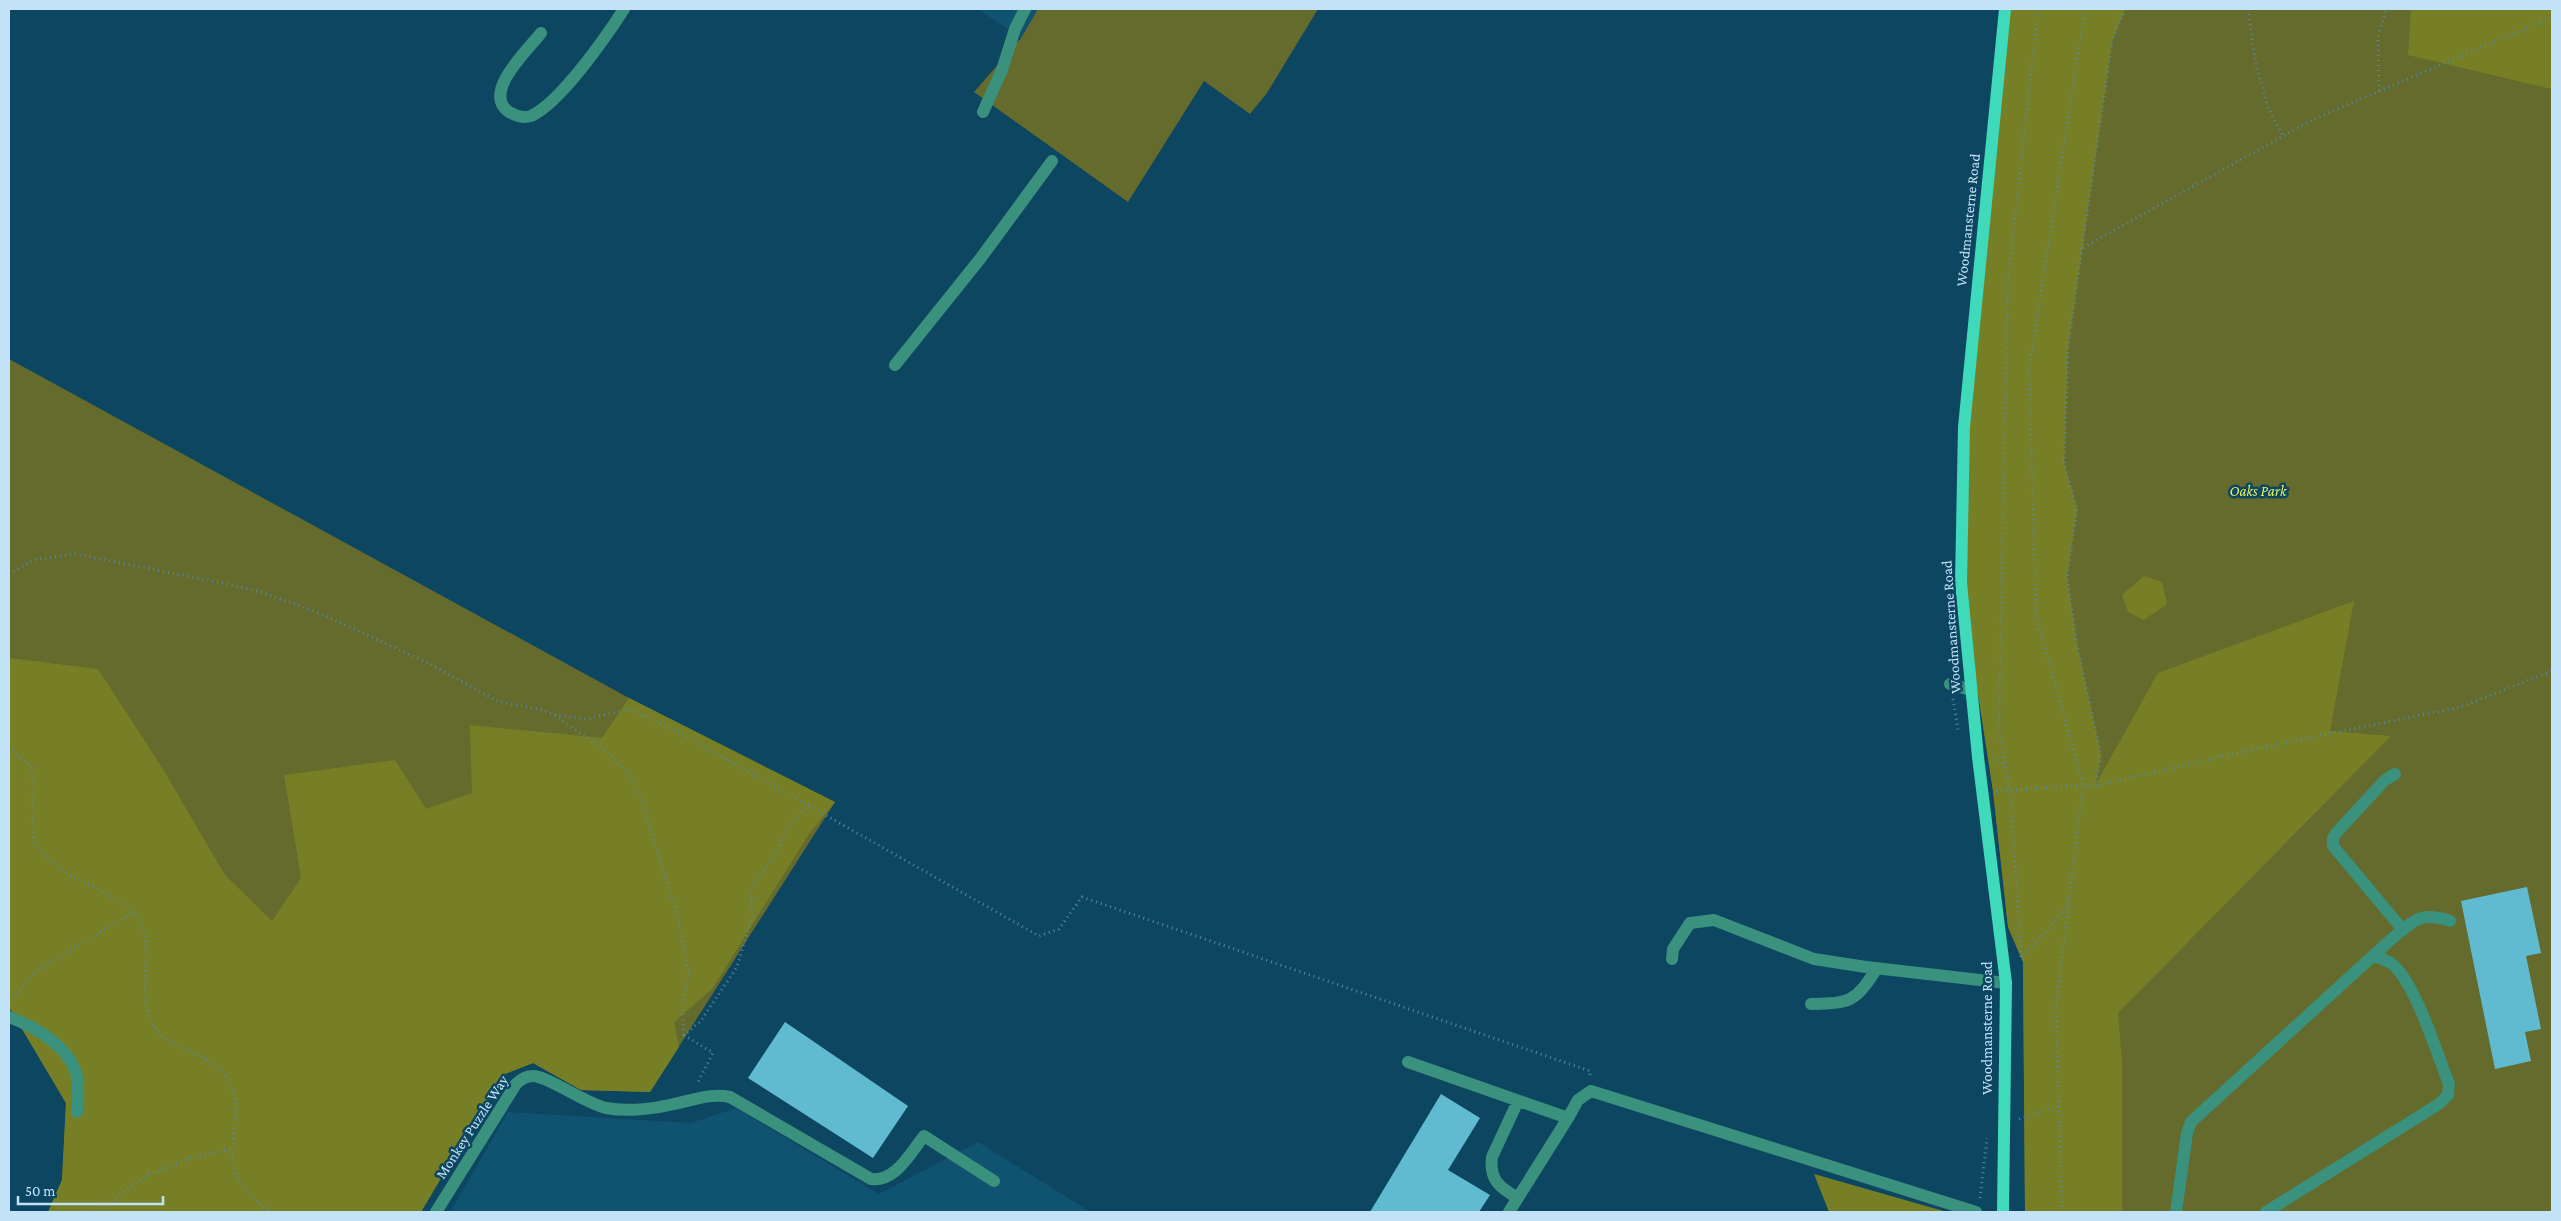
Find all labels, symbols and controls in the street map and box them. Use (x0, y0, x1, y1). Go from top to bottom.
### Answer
street label: Woodmansterne Road (1953, 153, 1983, 287)
park label: Oaks Park (2229, 483, 2288, 499)
street label: Woodmansterne Road (1938, 560, 1964, 694)
street label: Woodmansterne Road (1979, 961, 1995, 1095)
street label: Monkey Puzzle Way (433, 1072, 512, 1182)
scale bar (18, 1174, 162, 1206)
text: 50 m (25, 1183, 55, 1199)

